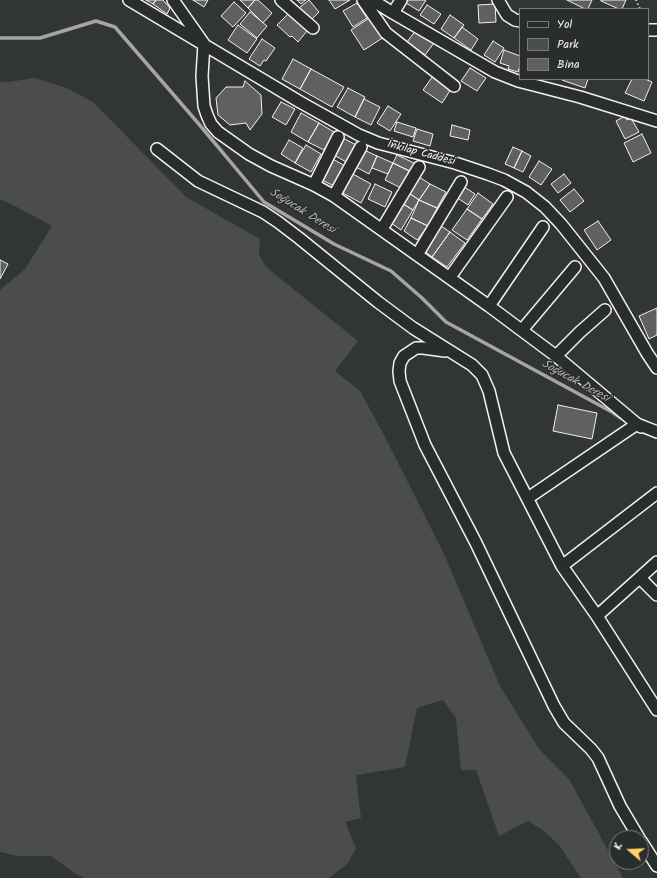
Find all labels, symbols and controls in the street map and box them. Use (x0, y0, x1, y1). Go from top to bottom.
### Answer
legend (519, 8, 649, 80)
text: Yol (557, 15, 572, 34)
text: Park (557, 35, 579, 54)
text: Bina (557, 55, 580, 74)
street label: İnkılap Caddesi (386, 139, 456, 169)
water label: Soğucak Deresi (266, 186, 338, 238)
water label: Soğucak Deresi (539, 357, 611, 407)
north arrow (609, 830, 649, 870)
text: K (609, 840, 628, 852)

